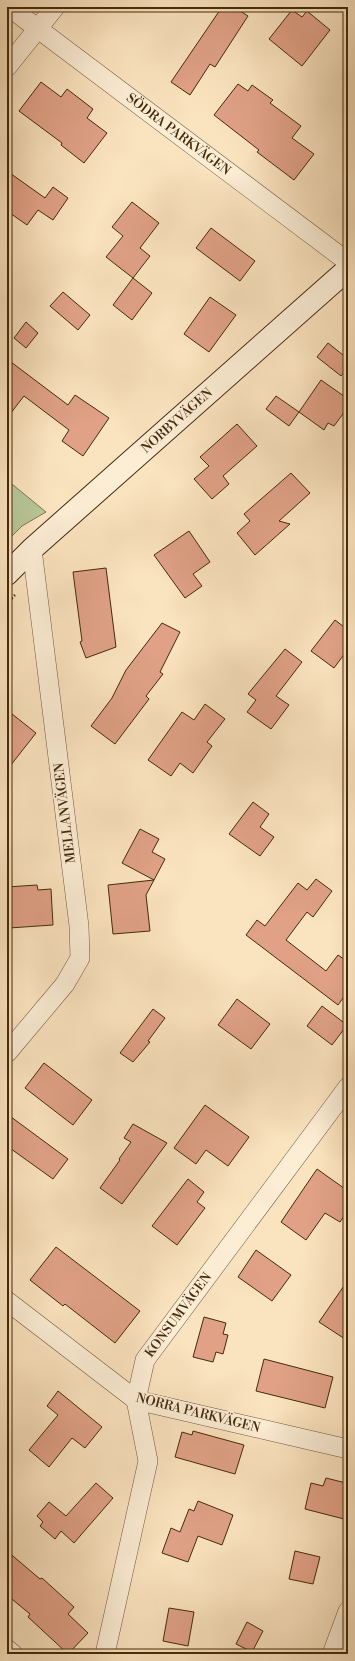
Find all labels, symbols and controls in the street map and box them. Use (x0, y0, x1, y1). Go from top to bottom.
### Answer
street label: SÖDRA PARKVÄGEN (123, 90, 234, 179)
street label: NORBYVÄGEN (138, 385, 216, 456)
street label: MELLANVÄGEN (50, 762, 79, 864)
street label: KONSUMVÄGEN (142, 1269, 215, 1361)
street label: NORRA PARKVÄGEN (134, 1389, 262, 1436)

